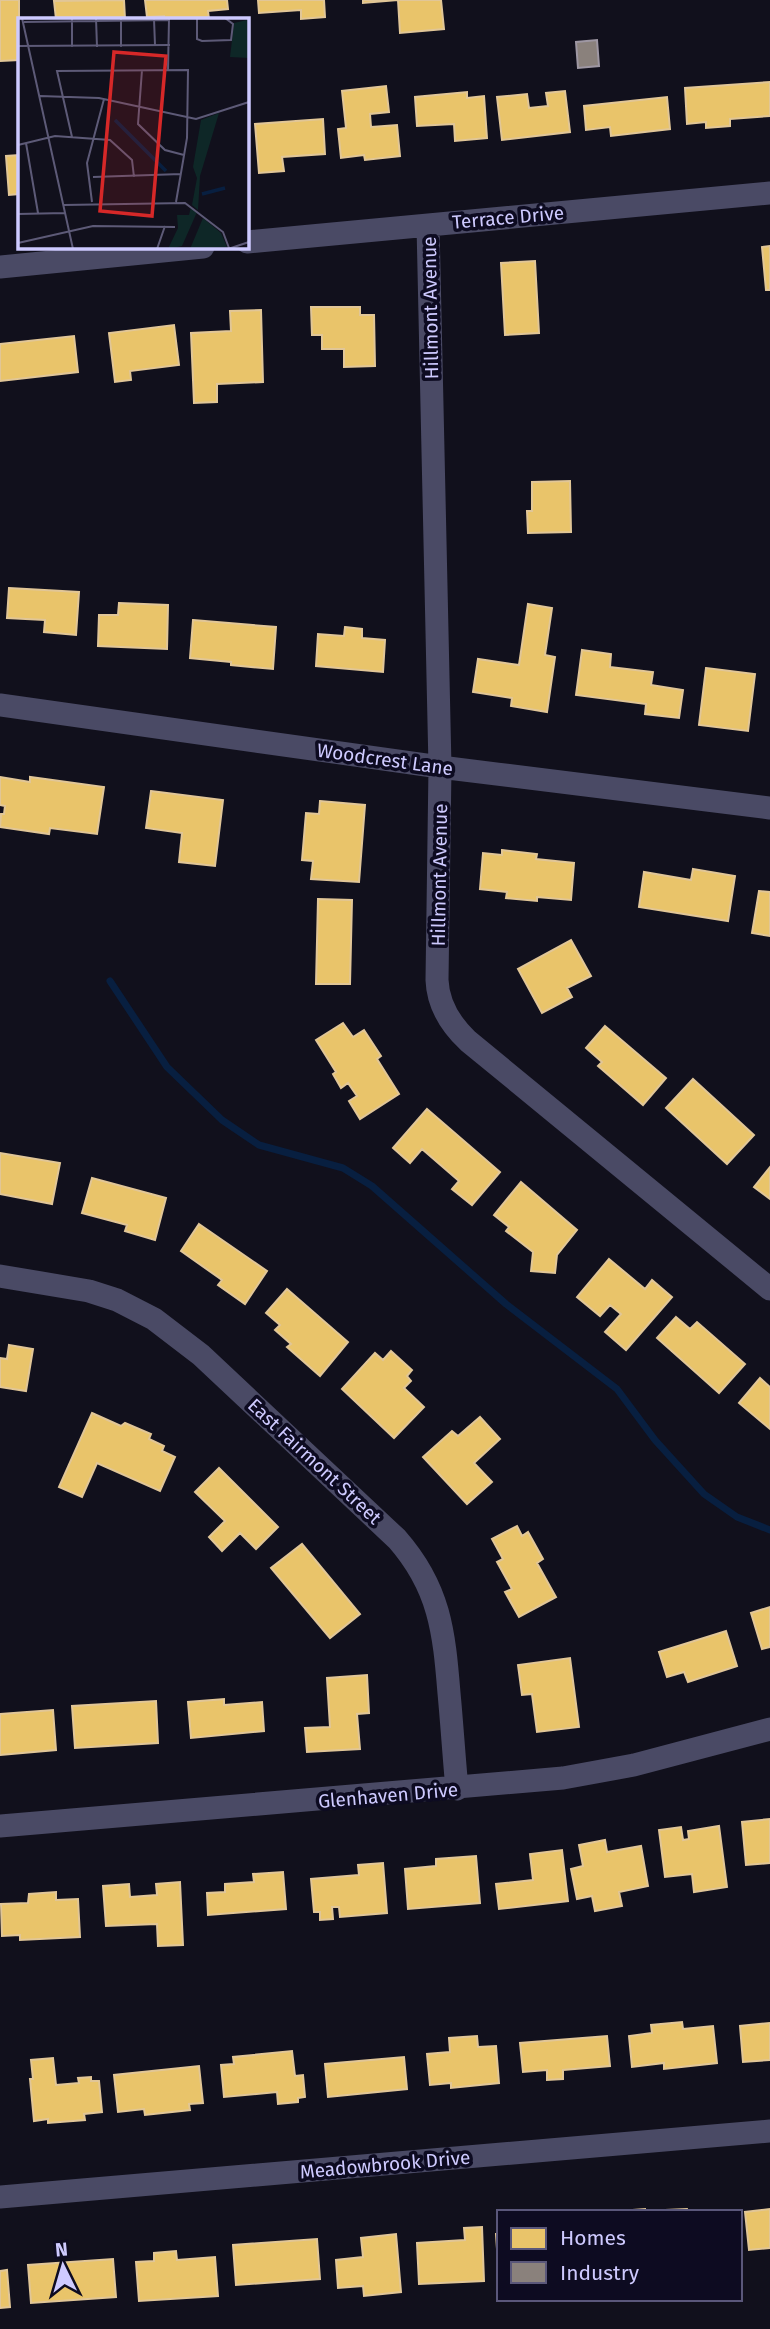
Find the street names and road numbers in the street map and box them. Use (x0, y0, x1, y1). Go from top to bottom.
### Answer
street label: Terrace Drive (451, 201, 565, 234)
street label: Hillmont Avenue (418, 236, 443, 380)
street label: Woodcrest Lane (315, 739, 454, 780)
street label: Hillmont Avenue (427, 803, 452, 947)
street label: East Fairmont Street (243, 1394, 386, 1529)
street label: Glenhaven Drive (317, 1778, 459, 1813)
street label: Meadowbrook Drive (299, 2146, 471, 2183)

